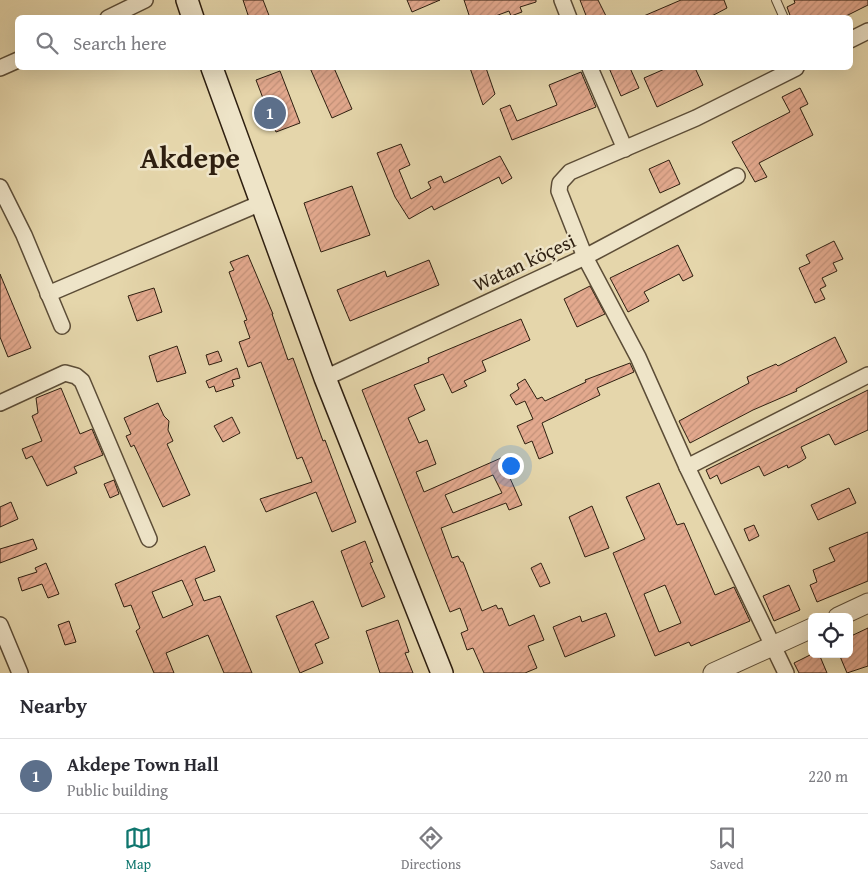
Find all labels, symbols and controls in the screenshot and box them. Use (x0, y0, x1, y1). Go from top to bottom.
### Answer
search box (15, 15, 853, 70)
icon: search (33, 29, 61, 57)
text: Search here (73, 29, 167, 57)
pin: 1 (254, 94, 286, 132)
district label: Akdepe (140, 135, 240, 179)
street label: Watan köçesi (468, 225, 580, 298)
your location (498, 453, 524, 479)
map controls (808, 613, 853, 658)
button: locate (808, 613, 853, 658)
text: Nearby (20, 690, 87, 721)
text: Akdepe Town Hall (67, 750, 219, 778)
text: 1 (32, 764, 40, 788)
text: 220 m (808, 764, 848, 788)
text: Public building (67, 778, 168, 802)
tab: Map (124, 824, 152, 874)
tab: Directions (401, 824, 461, 874)
tab: Saved (710, 824, 744, 874)

